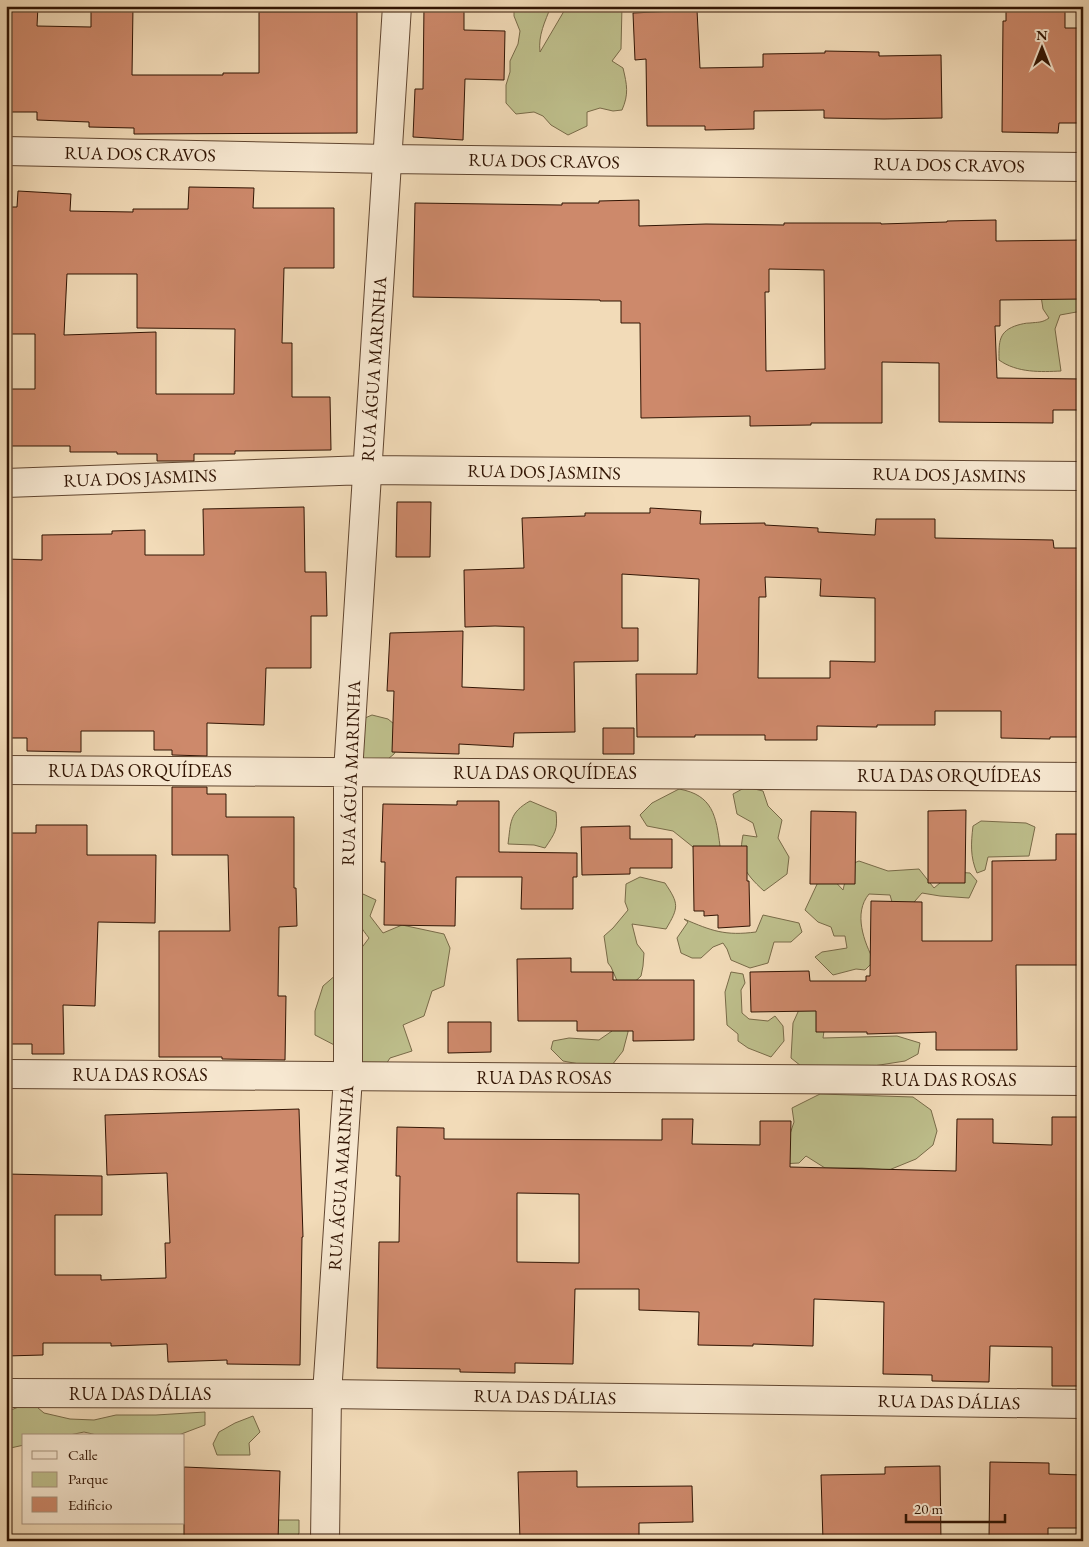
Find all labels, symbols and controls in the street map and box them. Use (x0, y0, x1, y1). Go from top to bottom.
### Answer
north arrow (1016, 22, 1066, 72)
text: N (1036, 26, 1048, 44)
street label: RUA DOS CRAVOS (64, 141, 216, 166)
street label: RUA DOS CRAVOS (468, 148, 620, 173)
street label: RUA DOS CRAVOS (873, 152, 1025, 177)
street label: RUA ÁGUA MARINHA (356, 275, 391, 462)
street label: RUA DOS JASMINS (467, 459, 621, 484)
street label: RUA DOS JASMINS (872, 462, 1026, 487)
street label: RUA DOS JASMINS (63, 463, 217, 492)
street label: RUA ÁGUA MARINHA (336, 679, 365, 866)
street label: RUA DAS ORQUÍDEAS (48, 759, 232, 782)
street label: RUA DAS ORQUÍDEAS (453, 761, 637, 784)
street label: RUA DAS ORQUÍDEAS (857, 764, 1041, 787)
street label: RUA DAS ROSAS (72, 1063, 208, 1086)
street label: RUA DAS ROSAS (476, 1066, 612, 1089)
street label: RUA DAS ROSAS (881, 1068, 1017, 1091)
street label: RUA ÁGUA MARINHA (323, 1084, 358, 1271)
street label: RUA DAS DÁLIAS (69, 1382, 211, 1405)
street label: RUA DAS DÁLIAS (474, 1384, 616, 1409)
street label: RUA DAS DÁLIAS (878, 1389, 1020, 1414)
legend (22, 1434, 185, 1524)
text: Calle (68, 1445, 98, 1464)
text: Parque (68, 1469, 108, 1488)
scale bar (906, 1492, 1005, 1524)
text: Edificio (68, 1495, 112, 1514)
text: 20 m (914, 1499, 943, 1518)

